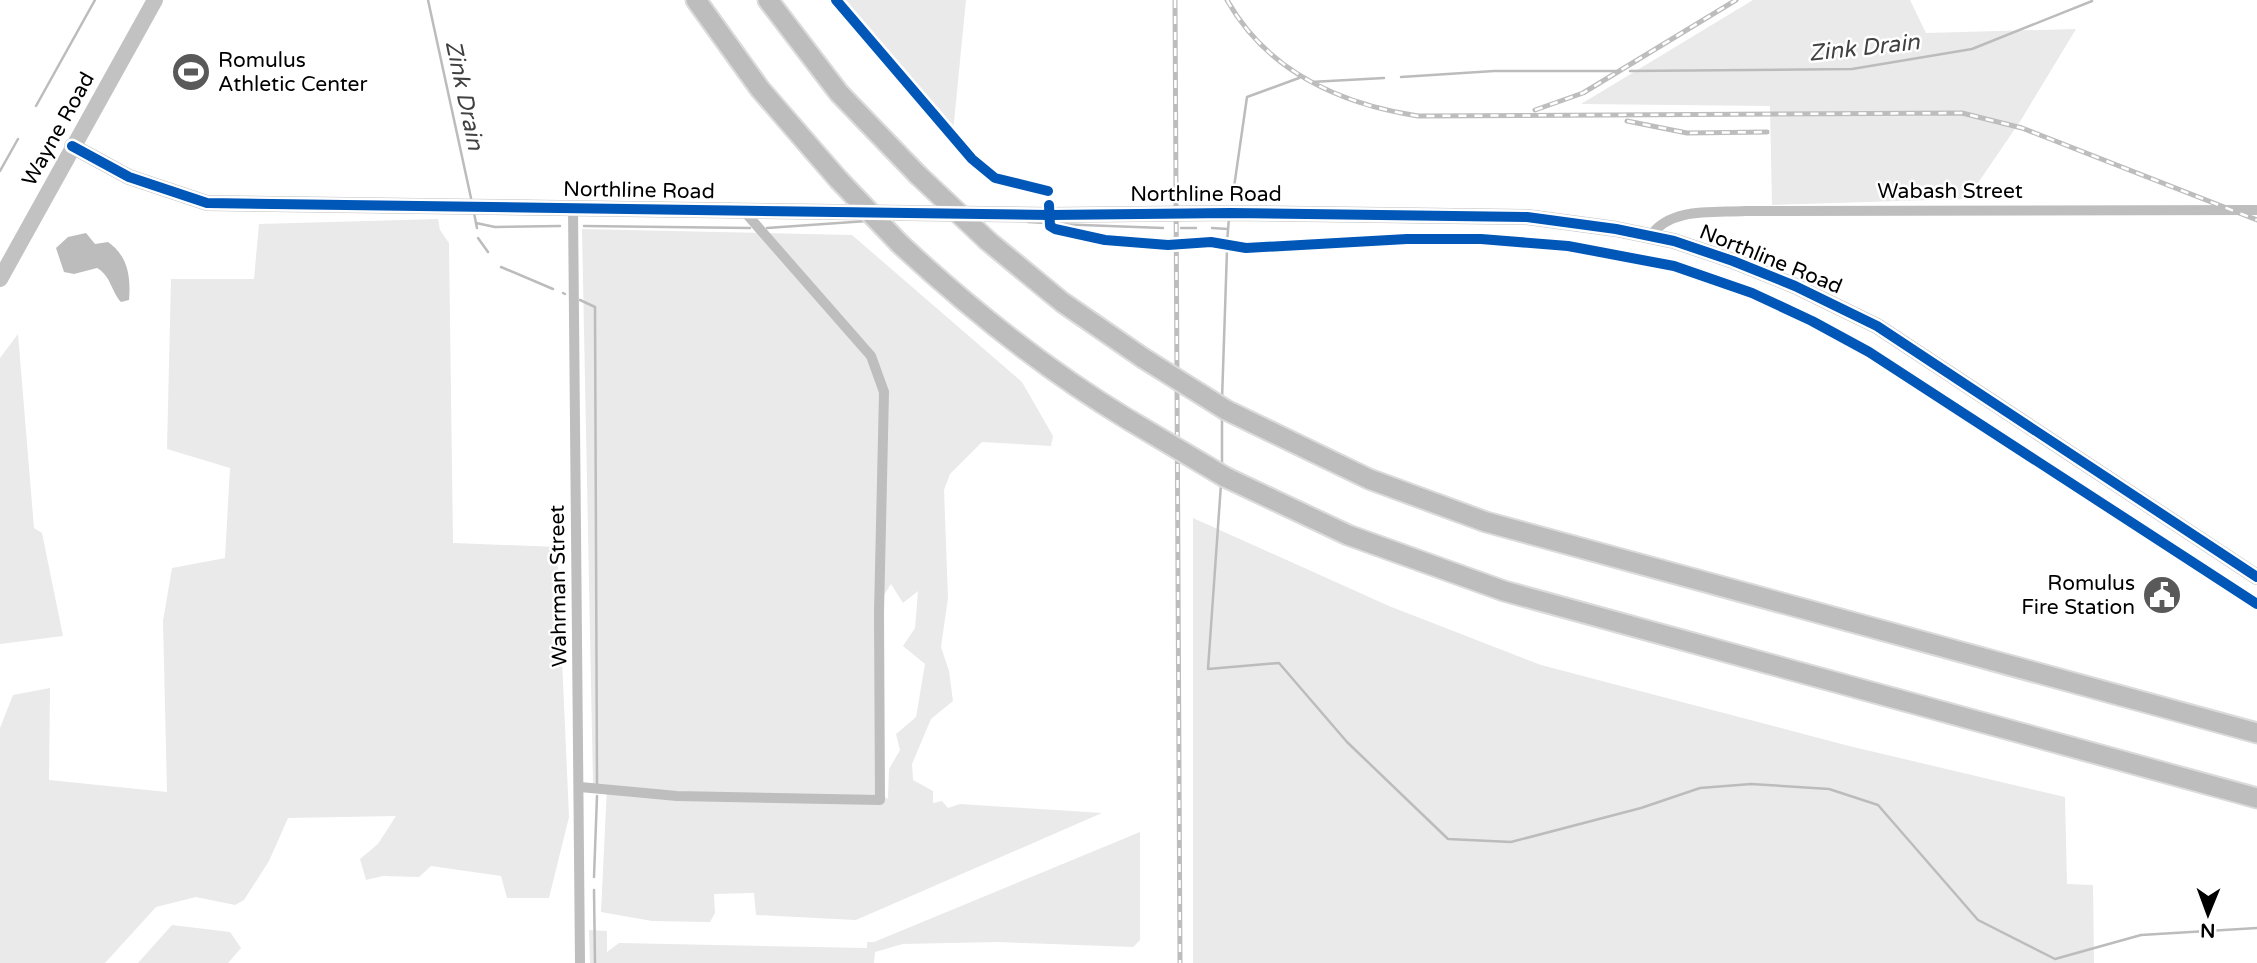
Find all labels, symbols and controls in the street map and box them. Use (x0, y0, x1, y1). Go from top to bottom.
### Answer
water label: Zink Drain (1807, 28, 1922, 68)
water label: Zink Drain (439, 38, 490, 154)
place label: Romulus Athletic Center (218, 48, 368, 97)
sports icon: Romulus Athletic Center (170, 51, 212, 93)
street label: Wayne Road (17, 68, 100, 190)
street label: Northline Road (563, 177, 715, 204)
street label: Wabash Street (1877, 179, 2023, 204)
street label: Northline Road (1130, 182, 1282, 207)
street label: Northline Road (1696, 219, 1846, 299)
street label: Wahrman Street (545, 505, 572, 667)
place label: Romulus Fire Station (2021, 571, 2135, 620)
public building icon: Romulus Fire Station (2141, 574, 2183, 616)
north arrow (2173, 879, 2243, 949)
text: N (2200, 919, 2216, 941)

